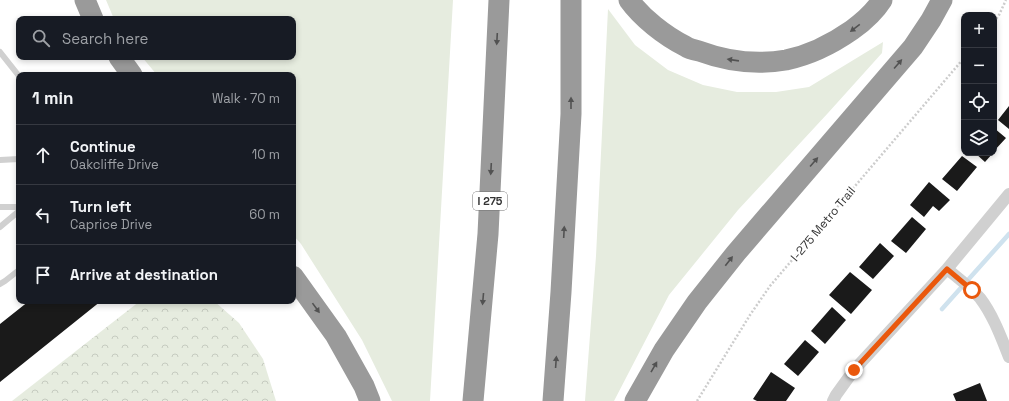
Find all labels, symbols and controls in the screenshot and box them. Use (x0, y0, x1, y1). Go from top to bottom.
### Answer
map controls (961, 12, 997, 156)
button: + (961, 12, 997, 48)
search box (16, 16, 296, 60)
one-way arrow (849, 23, 860, 32)
icon: search (30, 27, 52, 49)
text: Search here (62, 29, 148, 48)
one-way arrow (494, 33, 501, 45)
button: − (961, 48, 997, 84)
one-way arrow (727, 57, 739, 63)
one-way arrow (894, 58, 903, 69)
button: locate (961, 84, 997, 120)
text: 1 min (32, 87, 74, 109)
text: Walk · 70 m (212, 90, 280, 107)
one-way arrow (568, 96, 574, 109)
button: layers (961, 120, 997, 156)
text: Continue (70, 137, 136, 156)
icon: ahead (32, 144, 54, 166)
text: 10 m (252, 146, 280, 163)
text: Oakcliffe Drive (70, 156, 159, 173)
one-way arrow (809, 157, 818, 168)
one-way arrow (488, 163, 495, 175)
street label: I-275 Metro Trail (787, 183, 859, 265)
road number: I 275 (473, 192, 507, 210)
text: Turn left (70, 197, 132, 216)
icon: left (32, 204, 54, 226)
text: 60 m (249, 206, 280, 223)
text: Caprice Drive (70, 216, 152, 233)
one-way arrow (561, 226, 568, 238)
one-way arrow (725, 256, 734, 267)
icon: arrive (32, 264, 54, 286)
text: Arrive at destination (70, 265, 218, 284)
route start (963, 281, 981, 299)
one-way arrow (479, 292, 486, 305)
one-way arrow (312, 302, 320, 313)
one-way arrow (552, 356, 559, 368)
one-way arrow (651, 361, 658, 373)
route end (845, 361, 863, 379)

